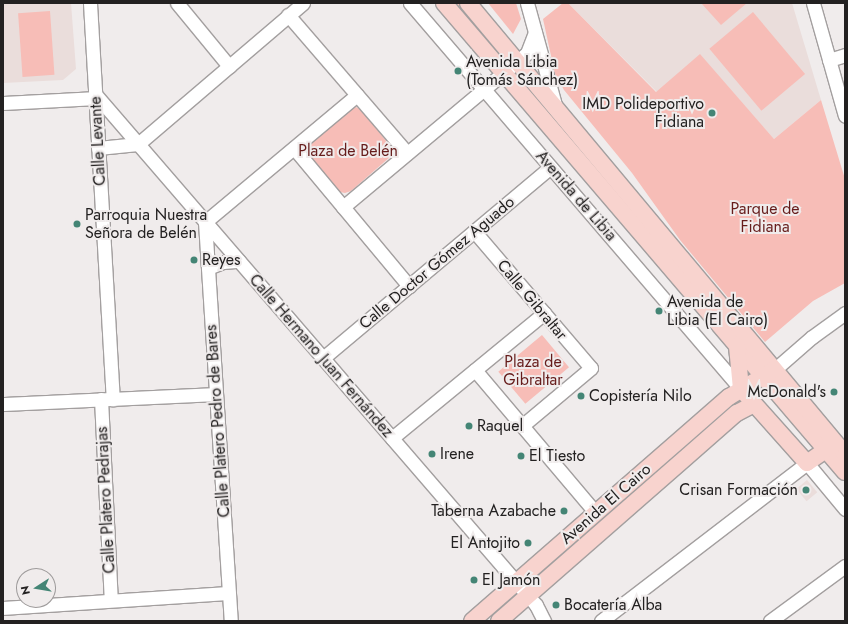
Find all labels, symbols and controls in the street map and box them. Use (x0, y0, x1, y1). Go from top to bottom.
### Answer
place label: Avenida Libia (Tomás Sánchez) (466, 52, 578, 90)
marker: Avenida Libia (Tomás Sánchez) (453, 66, 463, 76)
place label: IMD Polideportivo Fidiana (582, 94, 704, 132)
street label: Calle Levante (86, 96, 110, 186)
marker: IMD Polideportivo Fidiana (707, 108, 717, 118)
park label: Plaza de Belén (298, 141, 398, 161)
street label: Avenida de Libia (532, 147, 620, 245)
street label: Calle Doctor Gómez Aguado (356, 192, 518, 334)
park label: Parque de Fidiana (730, 199, 800, 237)
place label: Parroquia Nuestra Señora de Belén (85, 205, 207, 243)
marker: Parroquia Nuestra Señora de Belén (72, 219, 82, 229)
place label: Reyes (202, 250, 240, 270)
marker: Reyes (189, 255, 199, 265)
street label: Calle Gibraltar (493, 256, 571, 344)
street label: Calle Hermano Juan Fernández (245, 271, 397, 441)
place label: Avenida de Libia (El Cairo) (667, 292, 768, 330)
marker: Avenida de Libia (El Cairo) (654, 306, 664, 316)
street label: Calle Platero Pedro de Bares (202, 324, 234, 518)
park label: Plaza de Gibraltar (503, 352, 563, 390)
place label: McDonald's (747, 382, 826, 402)
place label: Copistería Nilo (589, 386, 692, 406)
marker: McDonald's (829, 387, 839, 397)
marker: Copistería Nilo (576, 391, 586, 401)
place label: Raquel (477, 416, 523, 436)
marker: Raquel (464, 421, 474, 431)
street label: Calle Platero Pedrajas (93, 426, 119, 574)
place label: Irene (440, 444, 474, 464)
place label: El Tiesto (529, 446, 585, 466)
marker: Irene (427, 449, 437, 459)
marker: El Tiesto (516, 451, 526, 461)
street label: Avenida El Cairo (557, 460, 655, 548)
place label: Crisan Formación (679, 480, 798, 500)
marker: Crisan Formación (801, 485, 811, 495)
place label: Taberna Azabache (431, 501, 556, 521)
marker: Taberna Azabache (559, 506, 569, 516)
place label: El Antojito (450, 533, 520, 553)
marker: El Antojito (523, 538, 533, 548)
north arrow (16, 568, 56, 608)
place label: El Jamón (482, 570, 540, 590)
marker: El Jamón (469, 575, 479, 585)
text: N (17, 584, 34, 596)
place label: Bocatería Alba (564, 595, 662, 615)
marker: Bocatería Alba (551, 600, 561, 610)

